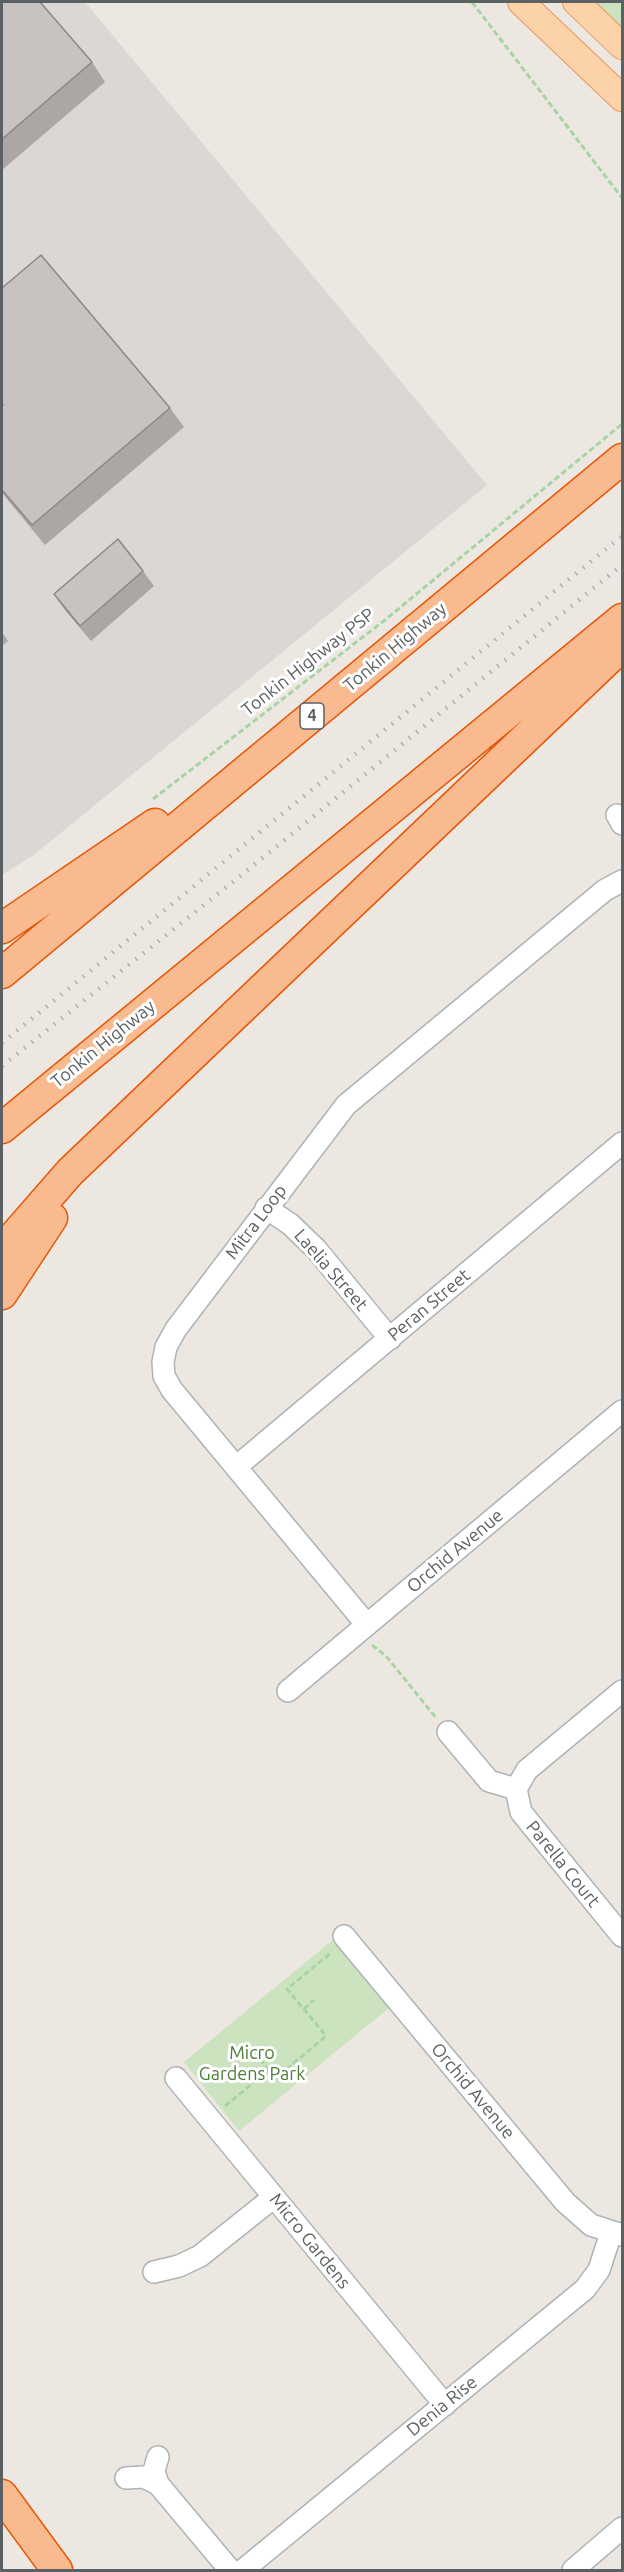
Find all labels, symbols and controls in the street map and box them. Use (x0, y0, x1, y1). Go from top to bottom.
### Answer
street label: Tonkin Highway (339, 598, 451, 696)
street label: Tonkin Highway PSP (237, 604, 379, 720)
road number: 4 (300, 703, 324, 729)
street label: Tonkin Highway (47, 996, 159, 1092)
street label: Mitra Loop (221, 1180, 291, 1264)
street label: Laelia Street (290, 1225, 372, 1315)
street label: Peran Street (383, 1264, 475, 1346)
street label: Orchid Avenue (402, 1504, 508, 1598)
street label: Parella Court (522, 1816, 604, 1912)
street label: Orchid Avenue (426, 2038, 520, 2144)
park label: Micro Gardens Park (199, 2042, 305, 2084)
street label: Micro Gardens (265, 2189, 355, 2293)
street label: Denia Rise (403, 2371, 481, 2441)

